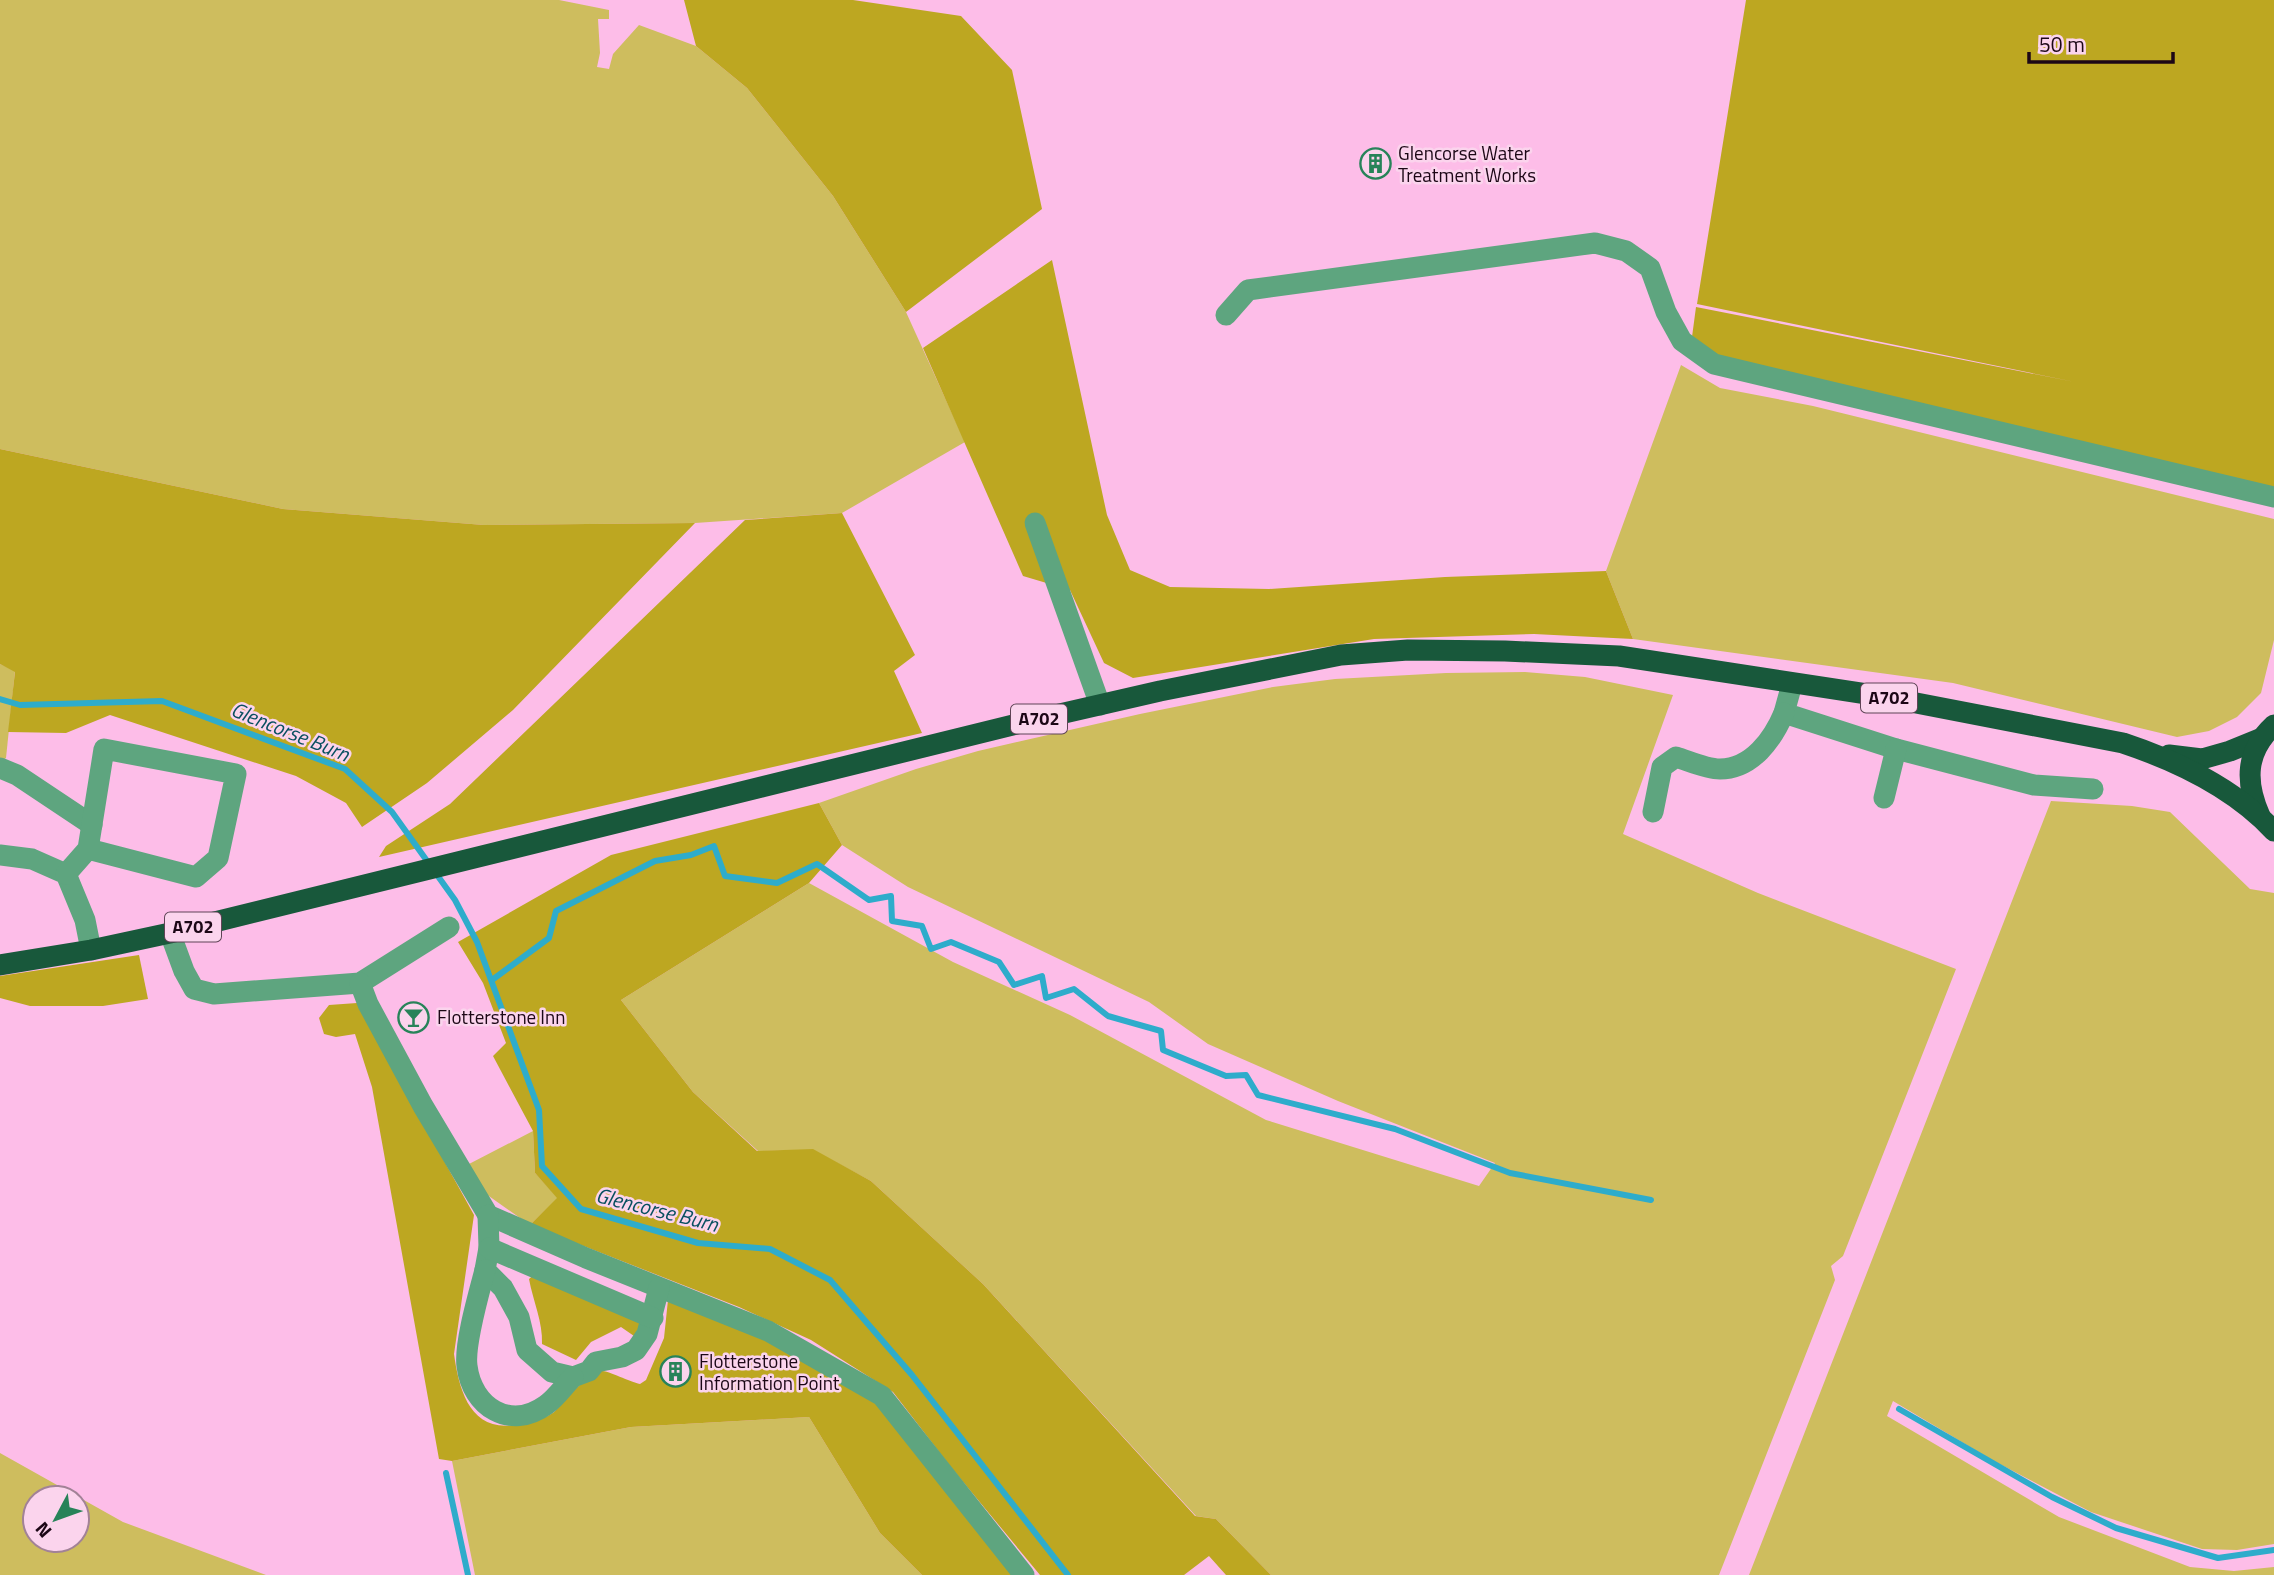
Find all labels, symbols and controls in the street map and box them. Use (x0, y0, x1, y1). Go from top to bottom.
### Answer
scale bar (2029, 21, 2172, 65)
text: 50 m (2039, 28, 2085, 60)
place label: Glencorse Water Treatment Works (1398, 138, 1536, 189)
building icon: Glencorse Water Treatment Works (1358, 147, 1392, 181)
road number: A702 (1861, 684, 1917, 712)
water label: Glencorse Burn (226, 693, 355, 770)
road number: A702 (1011, 704, 1067, 734)
road number: A702 (165, 912, 221, 942)
bar icon: Flotterstone Inn (397, 1000, 431, 1034)
place label: Flotterstone Inn (437, 1002, 565, 1031)
water label: Glencorse Burn (593, 1178, 722, 1240)
place label: Flotterstone Information Point (699, 1346, 840, 1397)
building icon: Flotterstone Information Point (659, 1355, 693, 1389)
north arrow (21, 1484, 91, 1554)
text: N (28, 1516, 58, 1545)

